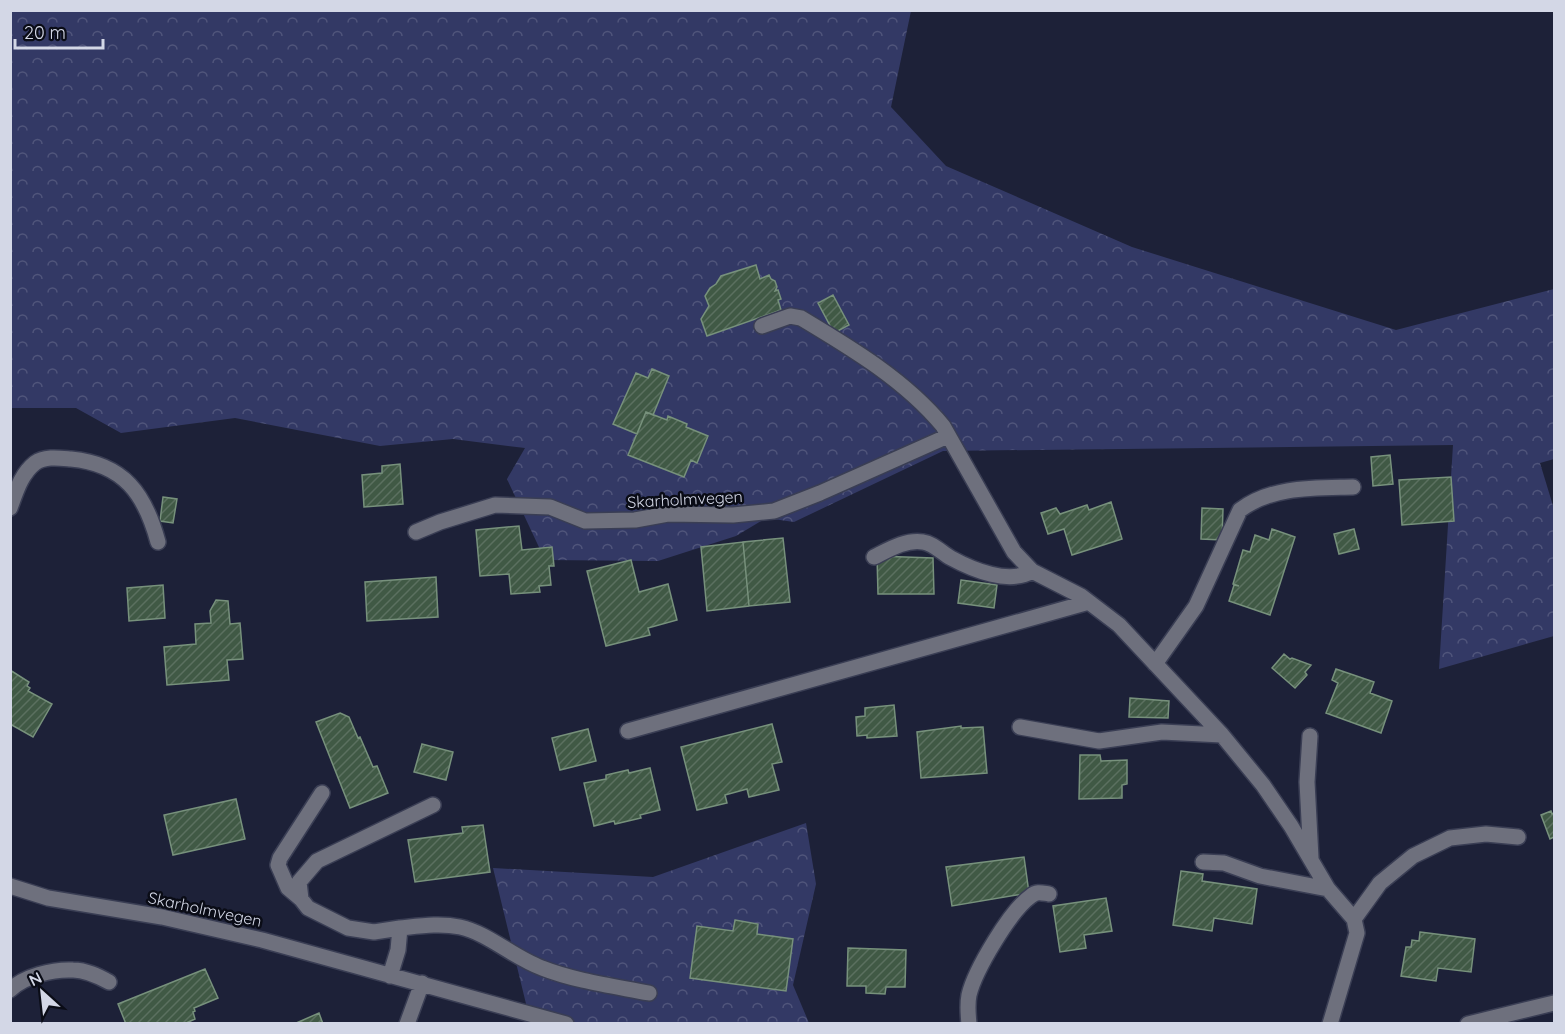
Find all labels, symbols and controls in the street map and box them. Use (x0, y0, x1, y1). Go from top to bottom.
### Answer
scale bar (15, 12, 104, 50)
text: 20 m (24, 21, 66, 44)
street label: Skarholmvegen (627, 486, 743, 512)
street label: Skarholmvegen (146, 887, 264, 931)
north arrow (12, 962, 72, 1022)
text: N (25, 967, 45, 990)

